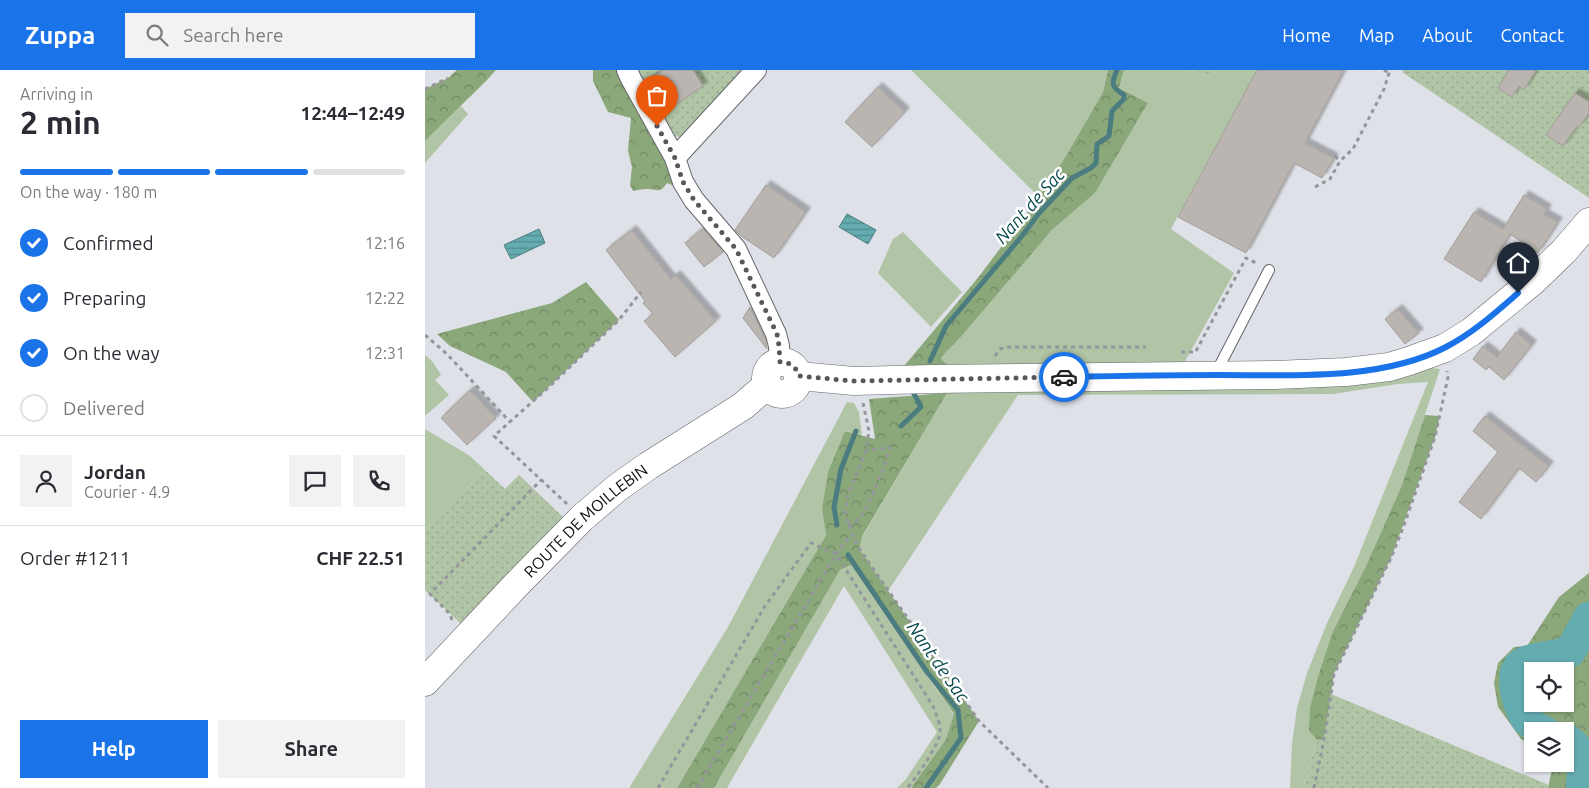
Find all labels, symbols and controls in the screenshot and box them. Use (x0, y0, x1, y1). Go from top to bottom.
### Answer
search box (125, 13, 475, 58)
icon: search (143, 21, 171, 49)
text: Zuppa (25, 22, 95, 49)
text: Search here (183, 24, 284, 46)
text: Home (1282, 25, 1331, 45)
text: Map (1359, 25, 1394, 45)
text: About (1422, 25, 1472, 45)
text: Contact (1500, 25, 1564, 45)
pin (636, 75, 678, 126)
icon: bag (643, 82, 671, 110)
text: Arriving in (20, 85, 93, 103)
text: 12:44–12:49 (300, 102, 405, 124)
text: 2 min (20, 104, 101, 140)
water label: Nant de Sac (990, 163, 1068, 247)
text: On the way · 180 m (20, 183, 157, 201)
icon: check (20, 229, 48, 257)
text: Confirmed (63, 232, 154, 254)
text: 12:16 (365, 234, 405, 252)
pin (1497, 242, 1539, 293)
icon: home (1504, 249, 1532, 277)
icon: check (20, 284, 48, 312)
text: Preparing (63, 287, 147, 309)
text: 12:22 (365, 289, 405, 307)
icon: check (20, 339, 48, 367)
text: On the way (63, 342, 160, 364)
text: 12:31 (365, 344, 405, 362)
courier (1039, 352, 1089, 402)
icon: car (1050, 363, 1078, 391)
text: Delivered (63, 397, 145, 419)
button: person (20, 455, 72, 507)
button: chat (289, 455, 341, 507)
button: phone (353, 455, 405, 507)
street label: ROUTE DE MOILLEBIN (520, 460, 651, 581)
text: Jordan (84, 461, 146, 483)
text: Courier · 4.9 (84, 483, 170, 501)
text: Order #1211 (20, 547, 130, 569)
text: CHF 22.51 (316, 547, 405, 569)
water label: Nant de Sac (904, 617, 974, 706)
map controls (1524, 662, 1574, 772)
button: locate (1524, 662, 1574, 712)
button: Help (20, 720, 208, 778)
button: Share (218, 720, 405, 778)
button: layers (1524, 722, 1574, 772)

